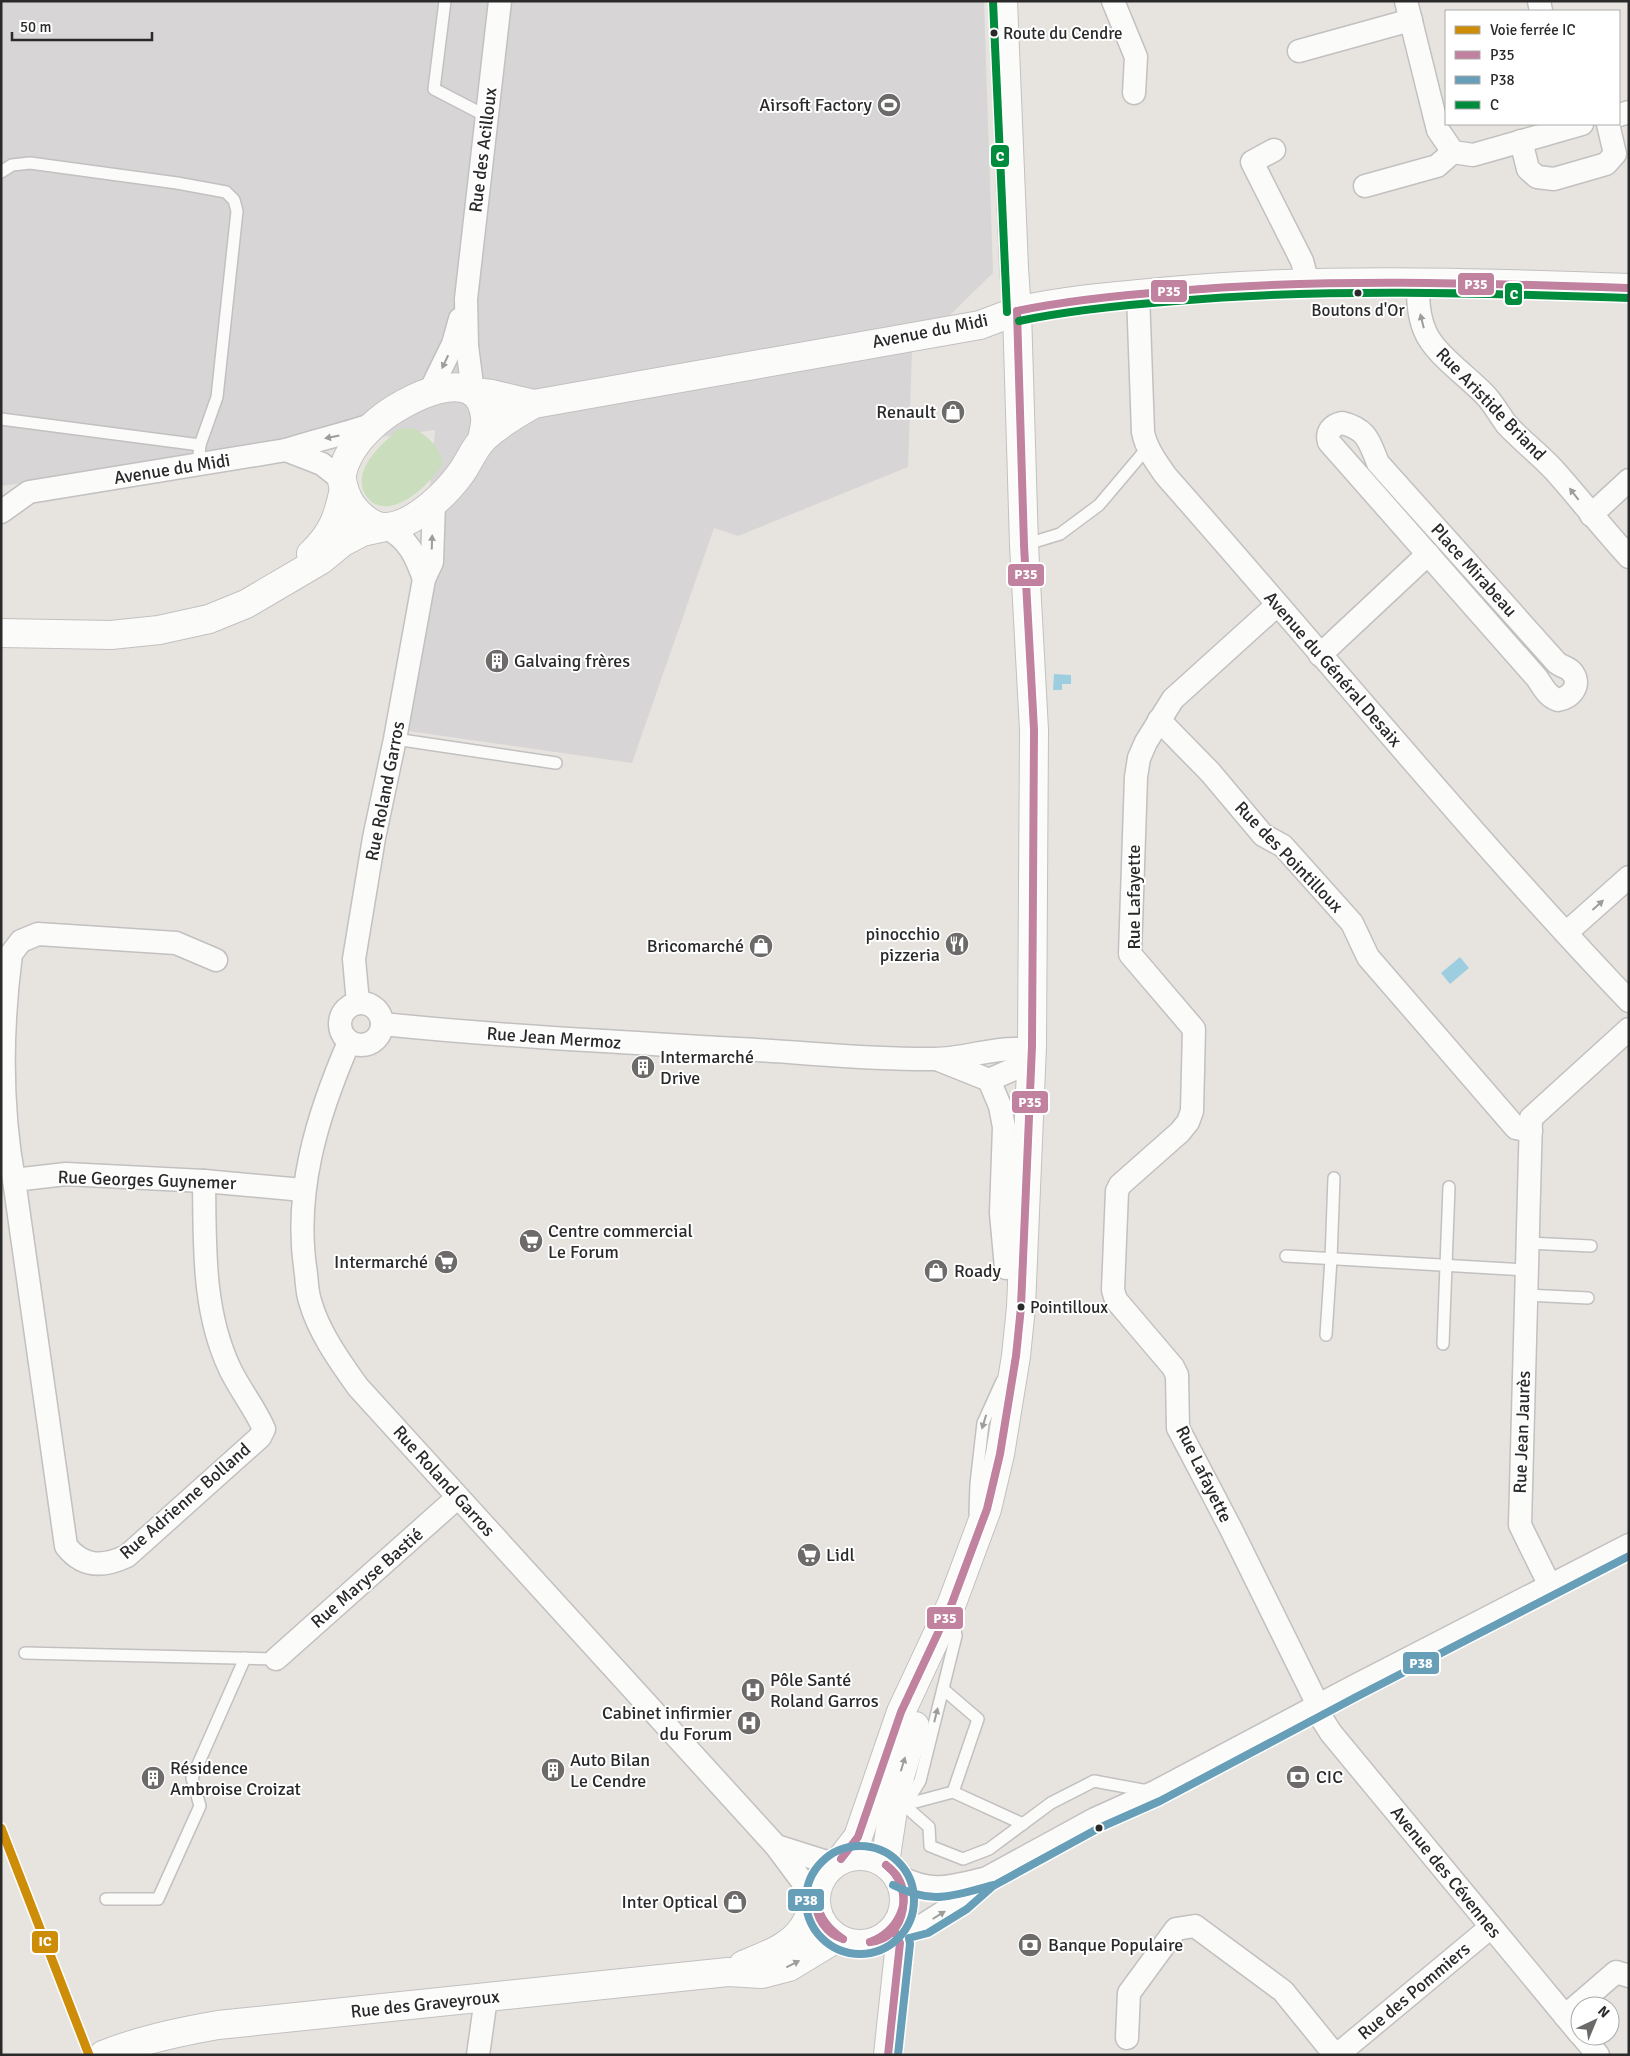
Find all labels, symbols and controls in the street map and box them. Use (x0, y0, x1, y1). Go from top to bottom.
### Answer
scale bar (12, 10, 152, 42)
legend (1445, 10, 1620, 125)
text: 50 m (20, 18, 51, 36)
text: Voie ferrée IC (1490, 21, 1575, 39)
place label: Route du Cendre (1003, 23, 1123, 44)
marker: Route du Cendre (989, 28, 999, 38)
text: P35 (1490, 46, 1515, 64)
text: P38 (1490, 71, 1515, 89)
street label: Rue des Acilloux (464, 86, 502, 214)
sports icon: Airsoft Factory (876, 92, 902, 118)
place label: Airsoft Factory (759, 94, 873, 116)
text: C (1490, 96, 1499, 114)
line badge: C (990, 144, 1010, 168)
text: C (996, 148, 1005, 165)
line badge: P35 (1457, 272, 1495, 296)
text: P35 (1464, 276, 1488, 293)
line badge: P35 (1150, 279, 1188, 303)
line badge: C (1504, 282, 1523, 306)
text: P35 (1157, 283, 1181, 300)
text: C (1510, 286, 1519, 303)
marker: Boutons d'Or (1353, 288, 1363, 298)
place label: Boutons d'Or (1311, 300, 1405, 321)
street label: Avenue du Midi (870, 309, 990, 353)
one-way arrow (1418, 313, 1426, 328)
street label: Rue Aristide Briand (1431, 343, 1551, 465)
one-way arrow (440, 355, 448, 369)
shop icon: Renault (940, 399, 966, 425)
place label: Renault (876, 401, 936, 423)
one-way arrow (324, 433, 340, 441)
street label: Avenue du Midi (112, 449, 232, 489)
one-way arrow (1569, 488, 1580, 501)
street label: Place Mirabeau (1426, 519, 1522, 621)
one-way arrow (428, 533, 436, 549)
line badge: P35 (1007, 563, 1045, 587)
text: P35 (1014, 566, 1038, 583)
street label: Avenue du Général Desaix (1260, 587, 1407, 752)
building icon: Galvaing frères (484, 648, 510, 674)
place label: Galvaing frères (514, 650, 630, 672)
street label: Rue Roland Garros (361, 719, 409, 863)
street label: Rue des Pointilloux (1230, 797, 1348, 918)
street label: Rue Lafayette (1123, 844, 1145, 950)
one-way arrow (1591, 899, 1603, 911)
place label: pinocchio pizzeria (865, 923, 940, 966)
restaurant icon: pinocchio pizzeria (944, 931, 970, 957)
shop icon: Bricomarché (748, 933, 774, 959)
place label: Bricomarché (647, 935, 744, 957)
street label: Rue Jean Mermoz (486, 1022, 622, 1054)
place label: Intermarché Drive (660, 1046, 754, 1089)
building icon: Intermarché Drive (630, 1054, 656, 1080)
line badge: P35 (1011, 1090, 1049, 1114)
text: P35 (1018, 1094, 1042, 1111)
street label: Rue Georges Guynemer (57, 1166, 237, 1194)
place label: Centre commercial Le Forum (548, 1220, 693, 1263)
supermarket icon: Centre commercial Le Forum (518, 1228, 544, 1254)
supermarket icon: Intermarché (433, 1249, 459, 1275)
place label: Intermarché (334, 1251, 428, 1273)
shop icon: Roady (923, 1258, 949, 1284)
place label: Roady (954, 1260, 1002, 1282)
place label: Pointilloux (1030, 1297, 1108, 1318)
marker: Pointilloux (1016, 1302, 1026, 1312)
street label: Rue Jean Jaurès (1509, 1370, 1535, 1494)
one-way arrow (980, 1415, 988, 1430)
street label: Rue Roland Garros (388, 1421, 500, 1541)
street label: Rue Lafayette (1171, 1422, 1237, 1526)
street label: Rue Adrienne Bolland (115, 1438, 255, 1564)
street label: Rue Maryse Bastié (306, 1523, 428, 1633)
supermarket icon: Lidl (796, 1542, 822, 1568)
place label: Lidl (826, 1544, 855, 1566)
line badge: P35 (926, 1606, 964, 1630)
text: P35 (933, 1610, 957, 1627)
line badge: P38 (1402, 1651, 1440, 1675)
text: P38 (1409, 1655, 1433, 1672)
place label: Pôle Santé Roland Garros (770, 1669, 879, 1712)
hospital icon: Pôle Santé Roland Garros (740, 1677, 766, 1703)
place label: Cabinet infirmier du Forum (602, 1702, 732, 1745)
one-way arrow (932, 1707, 940, 1722)
hospital icon: Cabinet infirmier du Forum (736, 1710, 762, 1736)
place label: Auto Bilan Le Cendre (570, 1749, 650, 1792)
one-way arrow (900, 1756, 908, 1771)
place label: Résidence Ambroise Croizat (170, 1757, 301, 1800)
building icon: Auto Bilan Le Cendre (540, 1757, 566, 1783)
bank icon: CIC (1285, 1764, 1311, 1790)
building icon: Résidence Ambroise Croizat (140, 1765, 166, 1791)
place label: CIC (1316, 1766, 1343, 1788)
street label: Avenue des Cévennes (1386, 1801, 1506, 1943)
unlabelled marker (1094, 1823, 1104, 1833)
line badge: P38 (787, 1888, 825, 1912)
shop icon: Inter Optical (722, 1889, 748, 1915)
place label: Inter Optical (622, 1891, 718, 1913)
text: P38 (794, 1892, 818, 1909)
one-way arrow (932, 1910, 946, 1919)
line badge: IC (31, 1930, 59, 1954)
bank icon: Banque Populaire (1017, 1932, 1043, 1958)
text: IC (39, 1933, 52, 1950)
place label: Banque Populaire (1048, 1934, 1183, 1956)
street label: Rue des Pommiers (1353, 1938, 1475, 2044)
one-way arrow (785, 1960, 800, 1968)
street label: Rue des Graveyroux (350, 1985, 501, 2023)
north arrow (1570, 1996, 1620, 2046)
text: N (1594, 2003, 1613, 2022)

